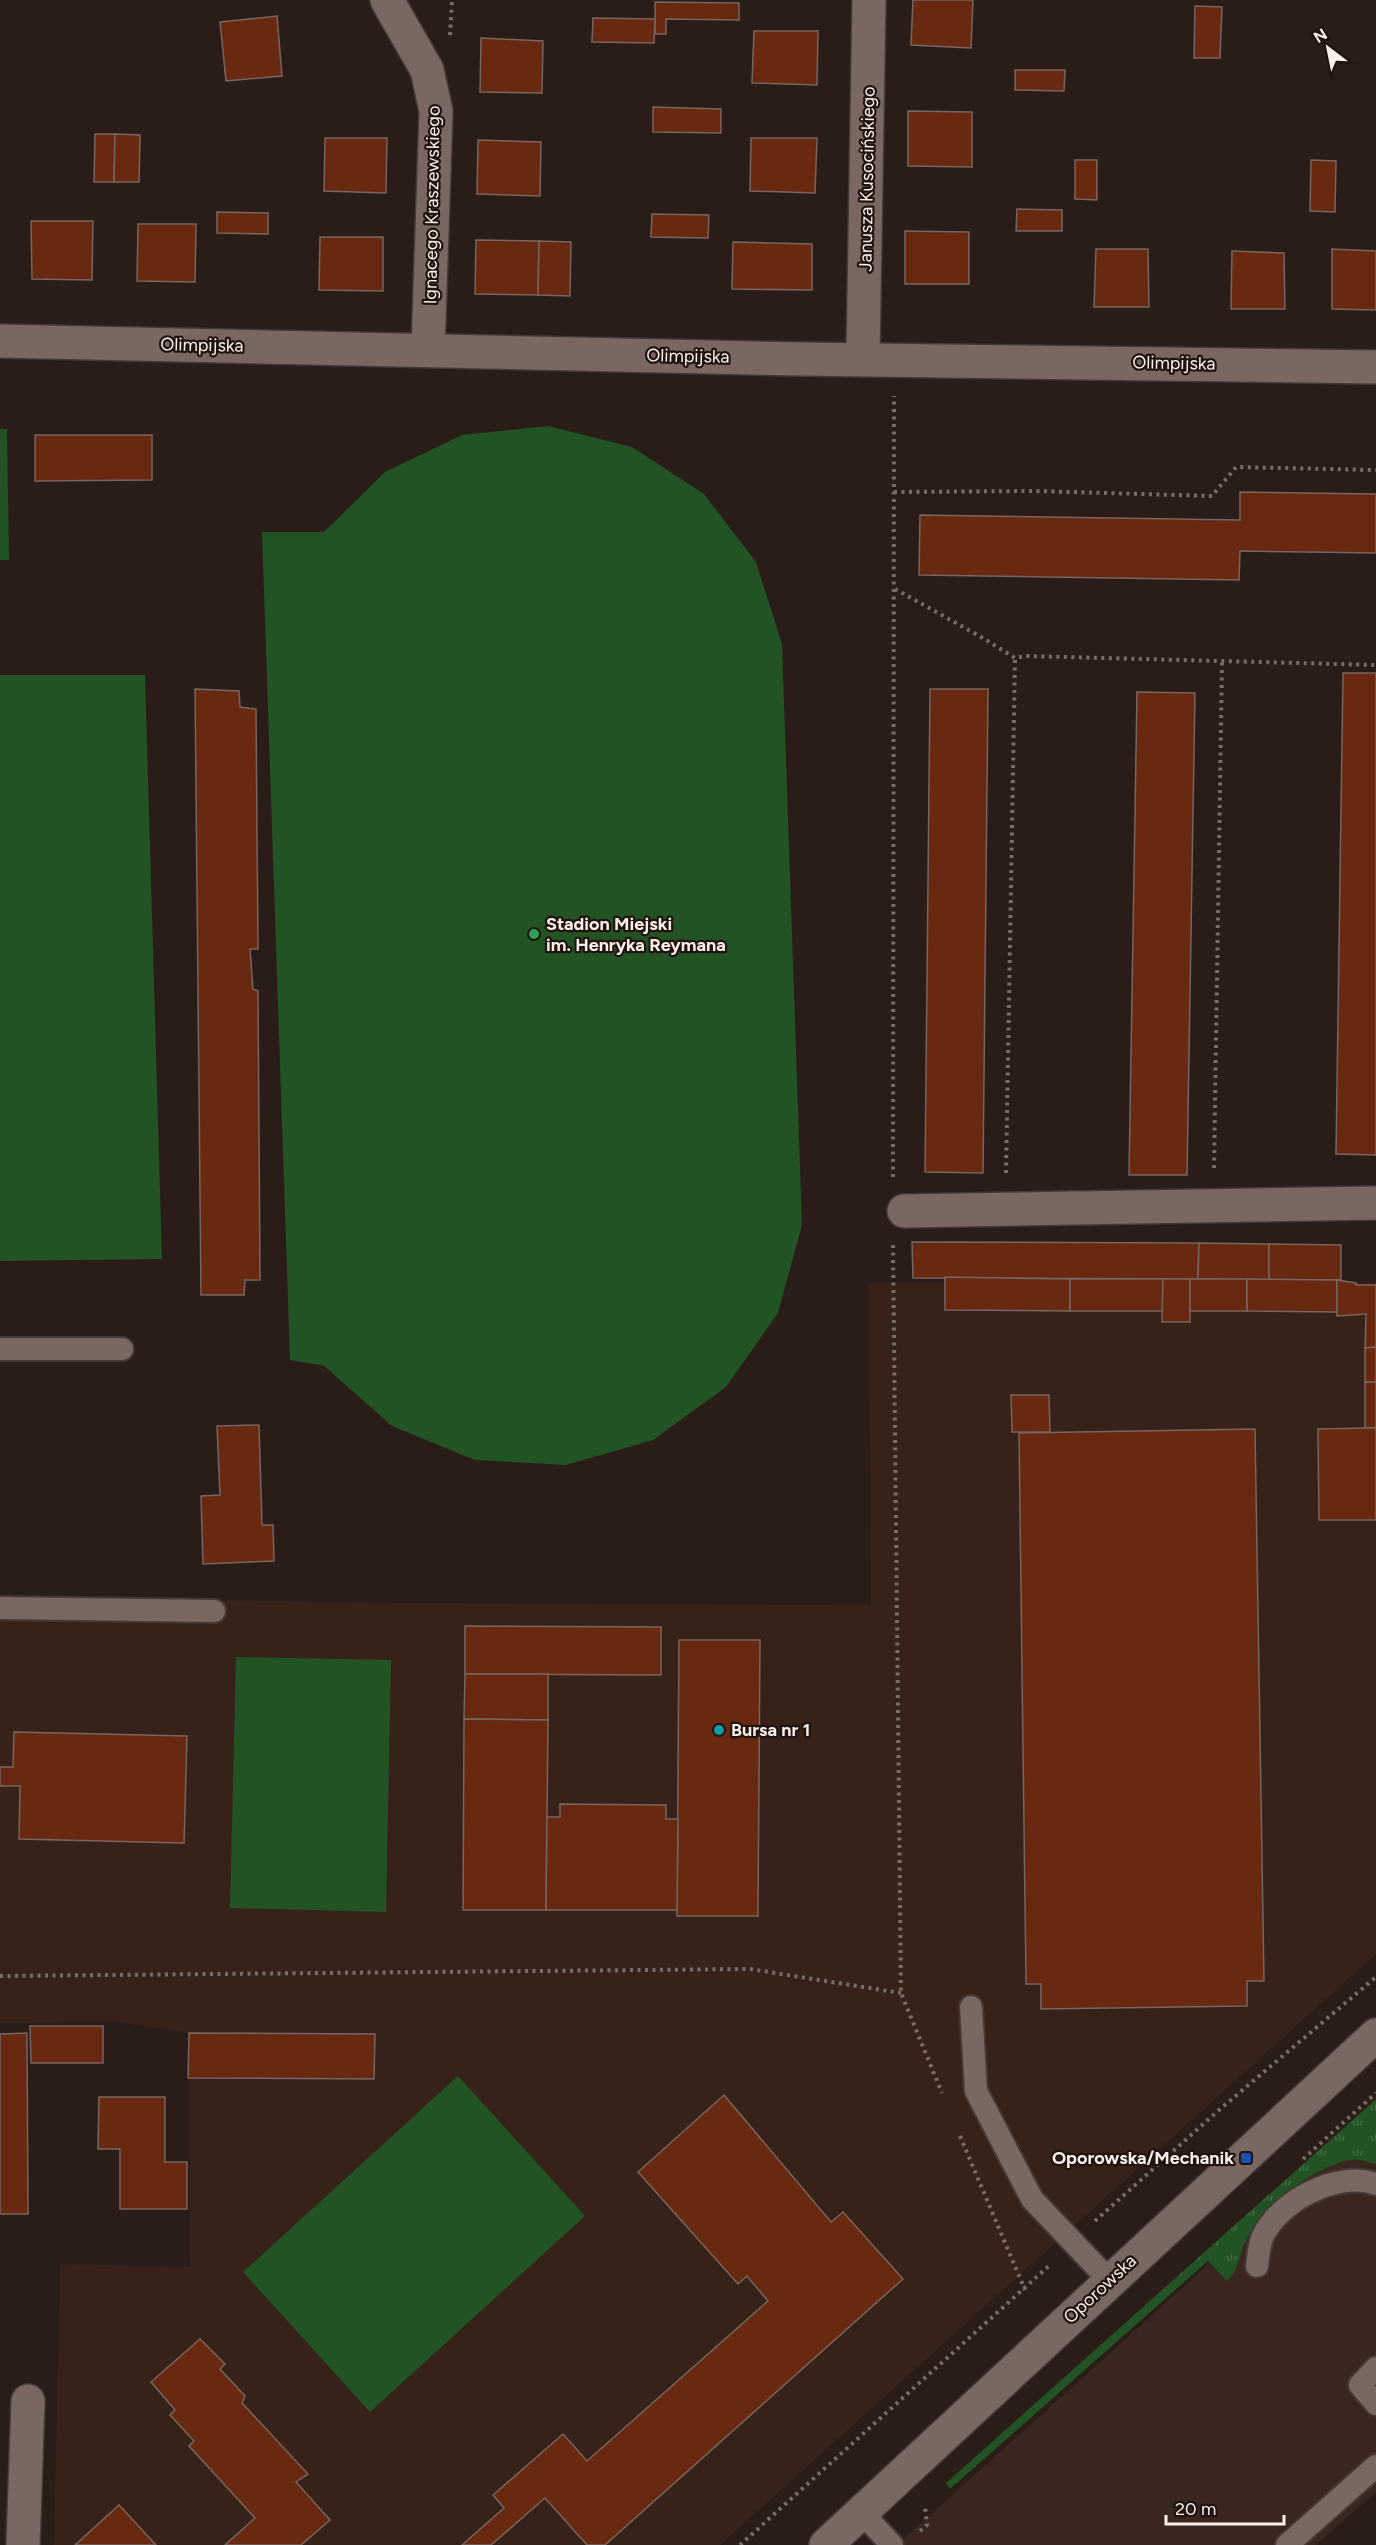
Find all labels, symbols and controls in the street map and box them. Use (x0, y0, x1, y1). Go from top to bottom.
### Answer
north arrow (1298, 18, 1358, 78)
text: N (1310, 24, 1331, 47)
street label: Janusza Kusocińskiego (854, 86, 880, 272)
street label: Ignacego Kraszewskiego (419, 105, 445, 305)
street label: Olimpijska (160, 333, 244, 357)
street label: Olimpijska (646, 344, 730, 368)
street label: Olimpijska (1132, 351, 1216, 375)
place label: Stadion Miejski im. Henryka Reymana (546, 913, 726, 956)
marker: Stadion Miejski im. Henryka Reymana (527, 927, 541, 941)
place label: Bursa nr 1 (731, 1719, 810, 1741)
marker: Bursa nr 1 (712, 1723, 726, 1737)
place label: Oporowska/Mechanik (1052, 2147, 1234, 2169)
marker: Oporowska/Mechanik (1239, 2151, 1253, 2165)
street label: Oporowska (1059, 2250, 1141, 2328)
scale bar (1166, 2488, 1284, 2526)
text: 20 m (1175, 2498, 1216, 2520)

